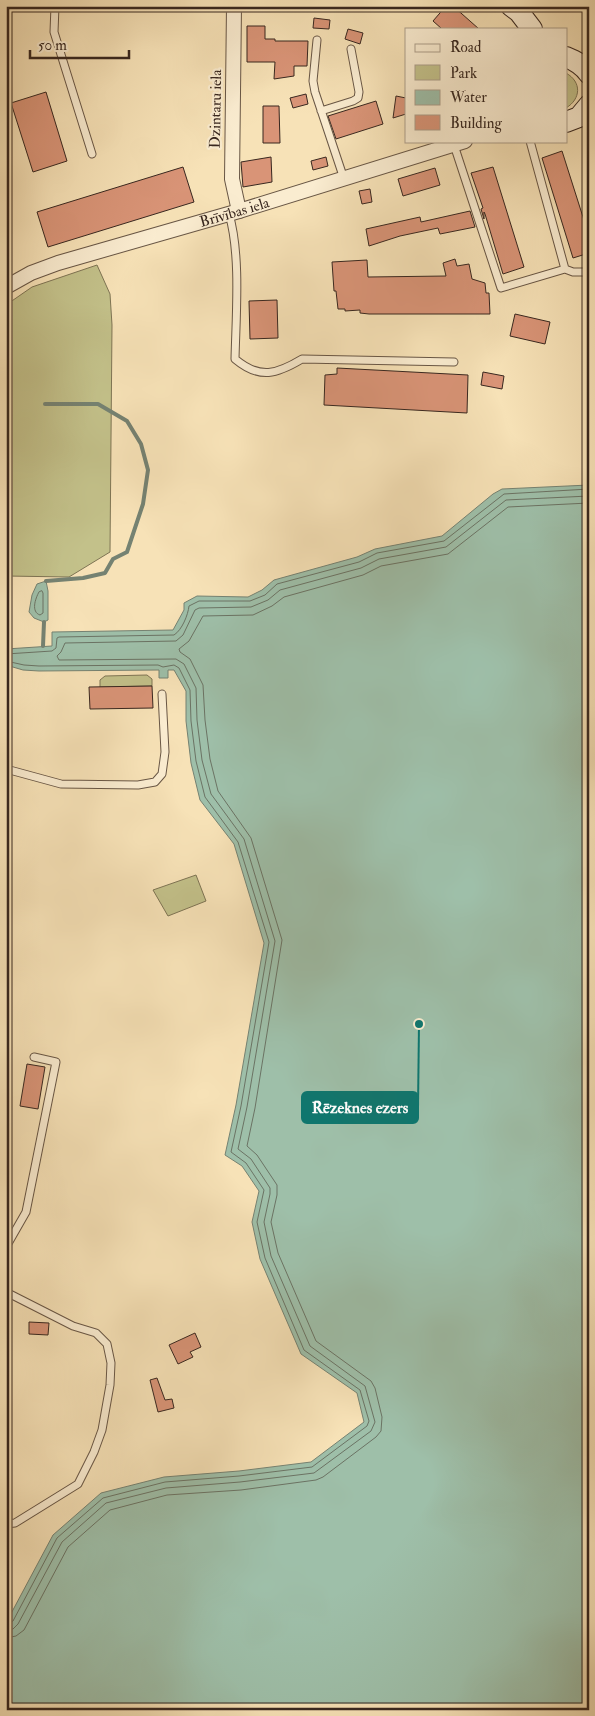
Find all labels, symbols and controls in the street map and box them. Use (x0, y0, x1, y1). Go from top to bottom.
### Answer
scale bar (30, 28, 129, 60)
legend (405, 28, 568, 142)
text: 50 m (38, 36, 67, 55)
text: Road (450, 38, 482, 57)
text: Park (450, 64, 477, 83)
street label: Dzintaru iela (206, 69, 226, 149)
text: Water (449, 88, 487, 107)
text: Building (450, 114, 502, 133)
street label: Brīvības iela (197, 192, 272, 231)
callout: Rēzeknes ezers (302, 1092, 418, 1123)
text: Rēzeknes ezers (312, 1098, 409, 1118)

